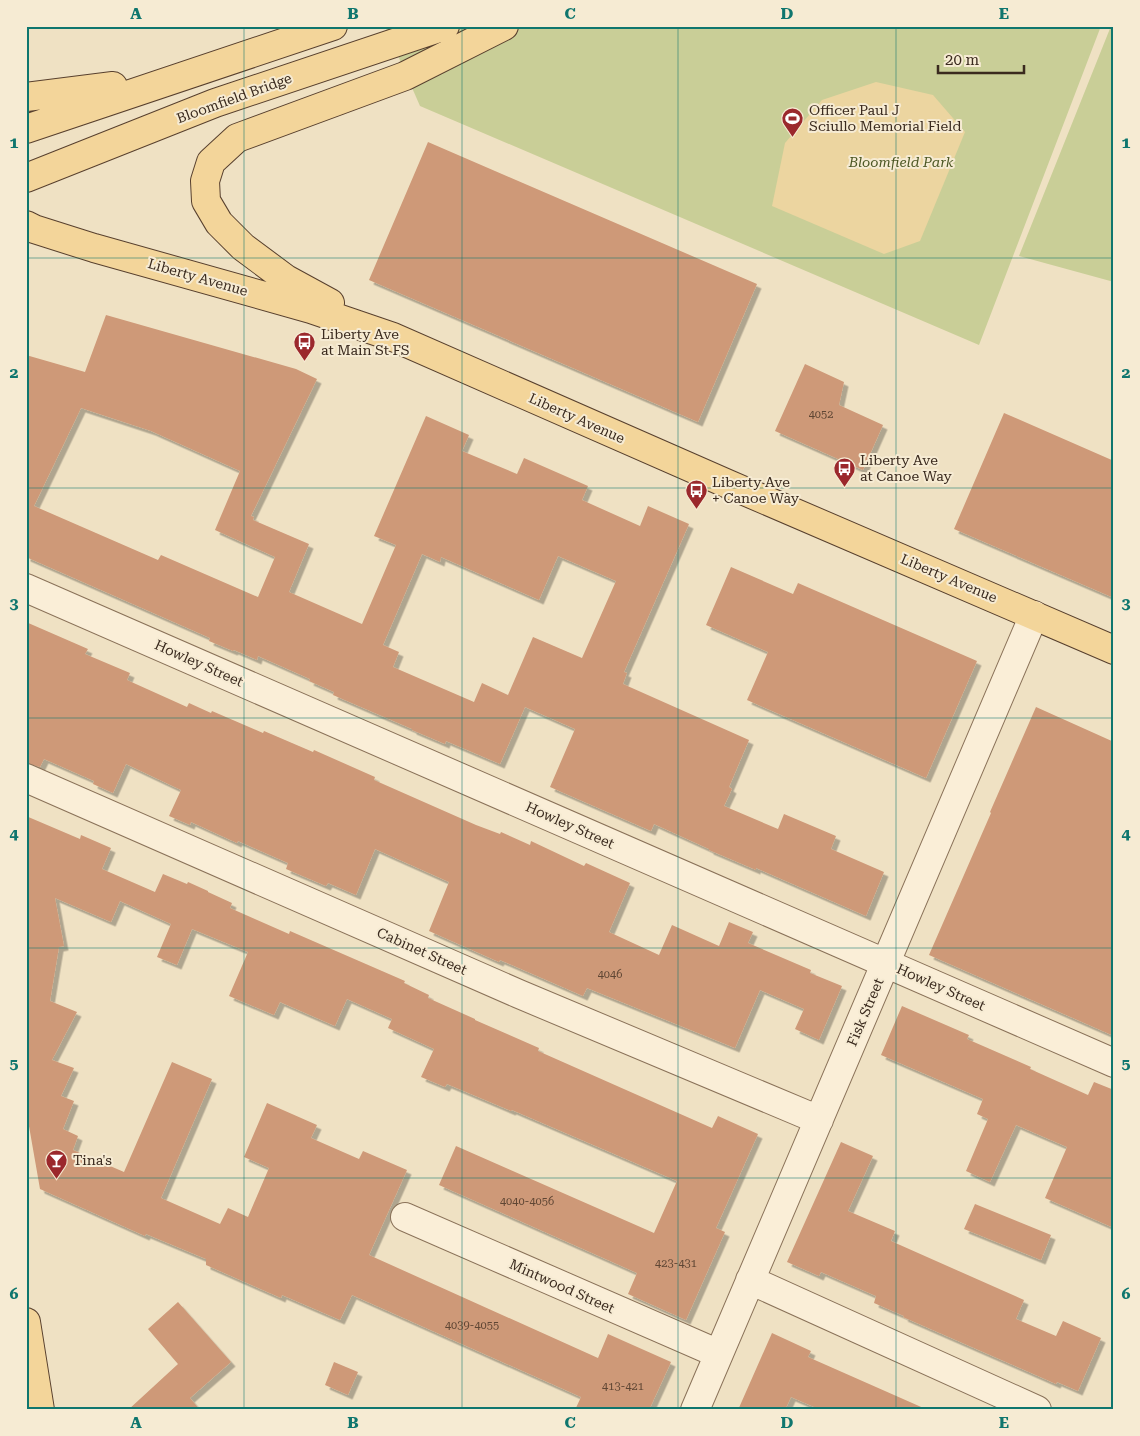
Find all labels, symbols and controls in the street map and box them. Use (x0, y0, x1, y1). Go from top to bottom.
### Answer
text: A (130, 4, 142, 23)
text: B (347, 4, 359, 23)
text: C (564, 4, 576, 23)
text: D (781, 4, 794, 23)
text: E (999, 4, 1009, 23)
scale bar (938, 42, 1024, 74)
text: 20 m (945, 51, 980, 69)
street label: Bloomfield Bridge (174, 70, 294, 126)
place label: Officer Paul J Sciullo Memorial Field (809, 102, 961, 134)
sports icon: Officer Paul J Sciullo Memorial Field (781, 106, 805, 137)
text: 1 (10, 133, 19, 152)
text: 1 (1122, 133, 1131, 152)
park label: Bloomfield Park (848, 154, 954, 170)
street label: Liberty Avenue (146, 255, 250, 299)
place label: Liberty Ave at Main St FS (321, 326, 410, 358)
bus stop icon: Liberty Ave at Main St FS (293, 330, 317, 361)
text: 2 (10, 363, 19, 382)
text: 2 (1122, 363, 1131, 382)
street label: Liberty Avenue (527, 390, 628, 446)
house number: 4052 (809, 408, 833, 421)
place label: Liberty Ave at Canoe Way (860, 452, 953, 484)
bus stop icon: Liberty Ave at Canoe Way (832, 456, 856, 487)
place label: Liberty Ave + Canoe Way (712, 474, 800, 506)
bus stop icon: Liberty Ave + Canoe Way (684, 478, 708, 509)
street label: Liberty Avenue (898, 550, 1000, 606)
text: 3 (10, 594, 19, 613)
text: 3 (1122, 594, 1131, 613)
street label: Howley Street (152, 636, 246, 690)
street label: Howley Street (523, 798, 617, 852)
text: 4 (10, 824, 19, 843)
text: 4 (1122, 824, 1131, 843)
street label: Cabinet Street (375, 924, 469, 978)
street label: Howley Street (894, 960, 988, 1014)
house number: 4046 (598, 968, 622, 981)
street label: Fisk Street (844, 976, 886, 1048)
text: 5 (10, 1054, 19, 1073)
text: 5 (1122, 1054, 1131, 1073)
bar icon: Tina's (45, 1148, 69, 1179)
place label: Tina's (73, 1152, 112, 1168)
house number: 4040-4056 (500, 1195, 554, 1208)
street label: Mintwood Street (507, 1256, 617, 1316)
house number: 423-431 (655, 1257, 697, 1270)
text: 6 (10, 1284, 19, 1303)
text: 6 (1122, 1284, 1131, 1303)
house number: 4039-4055 (445, 1319, 499, 1332)
house number: 413-421 (602, 1380, 644, 1393)
text: A (130, 1413, 142, 1432)
text: B (347, 1413, 359, 1432)
text: C (564, 1413, 576, 1432)
text: D (781, 1413, 794, 1432)
text: E (999, 1413, 1009, 1432)

